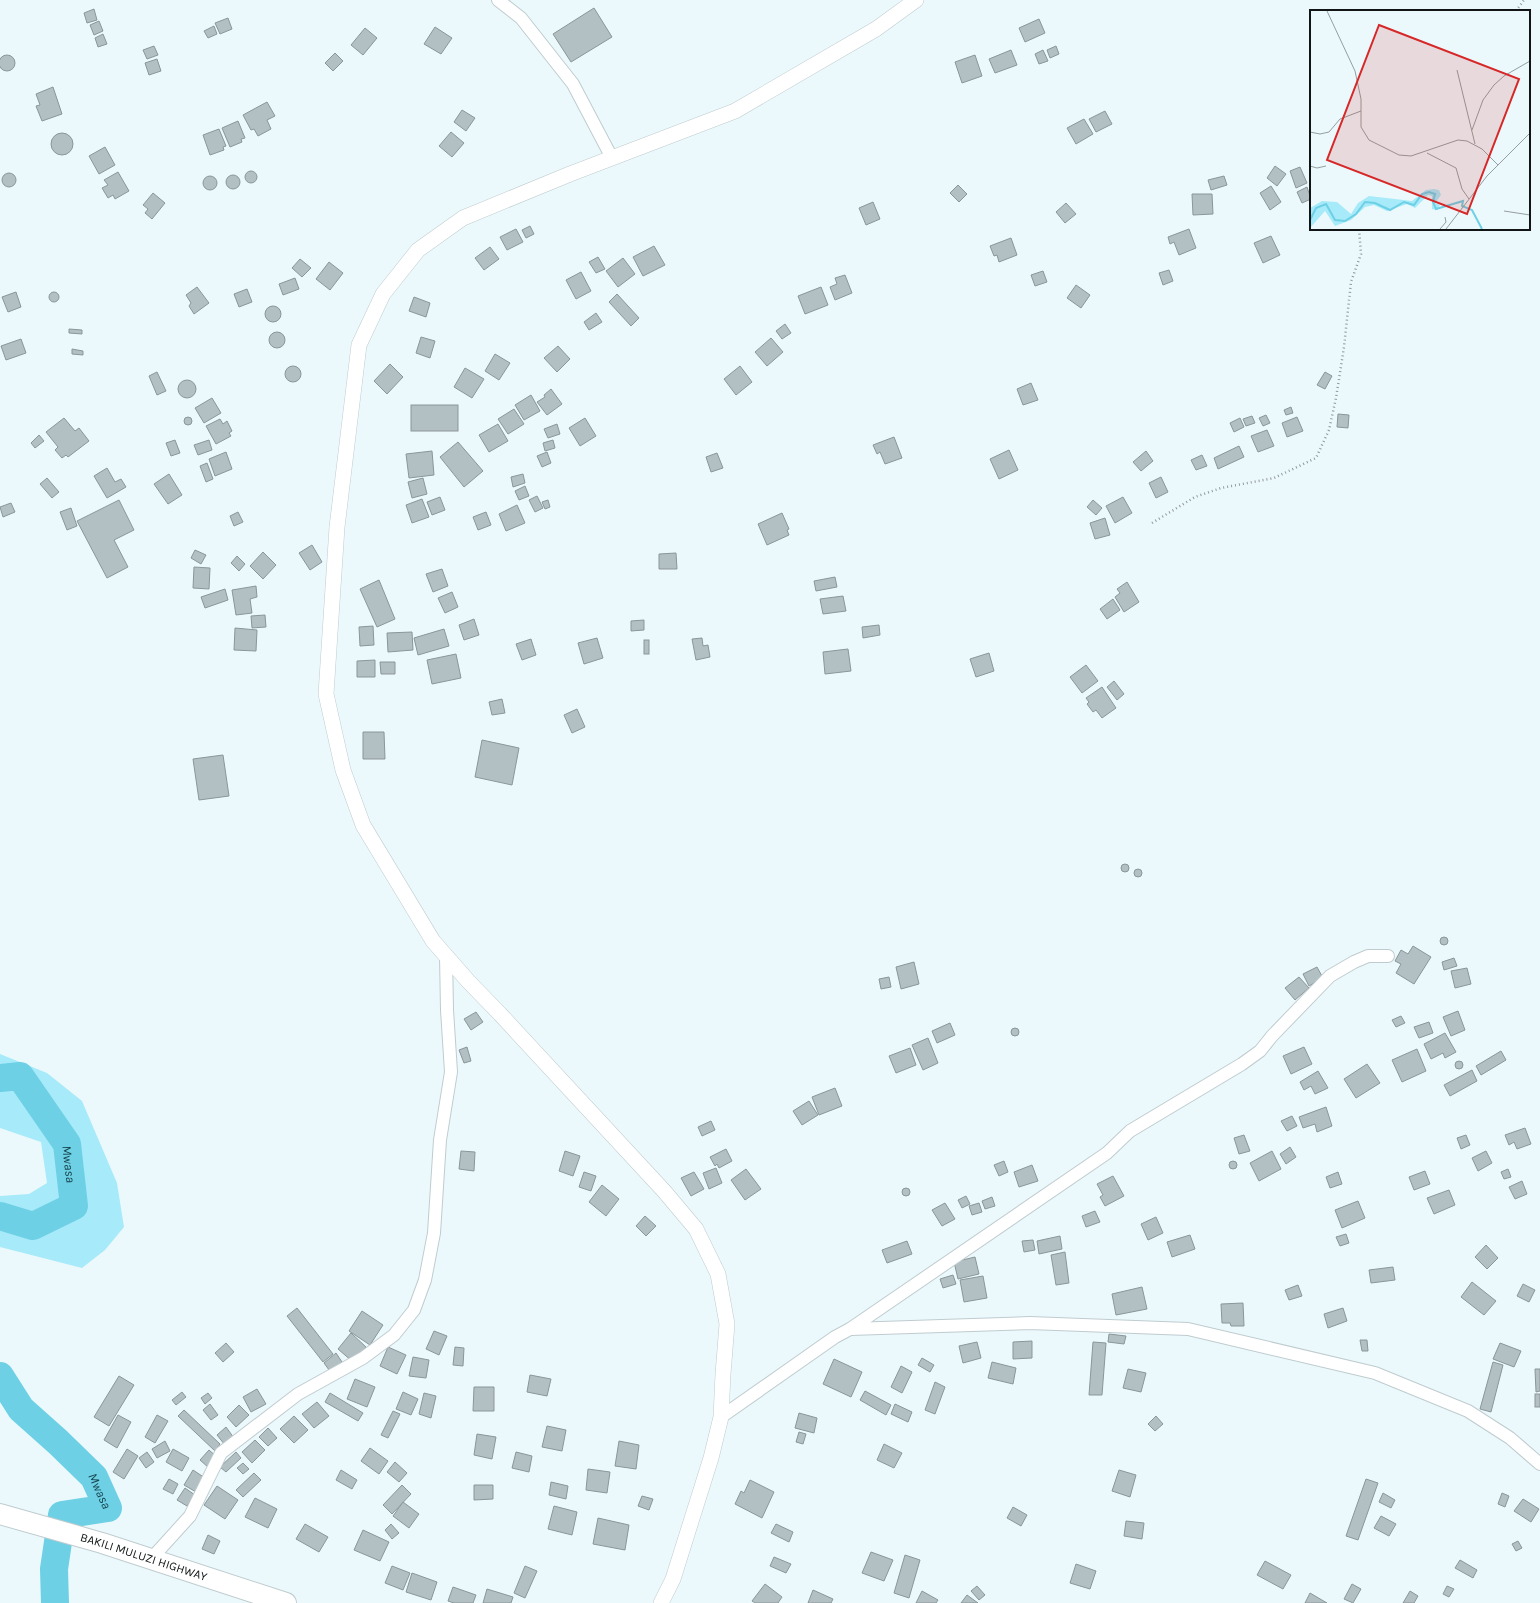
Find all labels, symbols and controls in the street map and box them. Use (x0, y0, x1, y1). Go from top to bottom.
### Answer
inset map (1310, 10, 1530, 230)
water label: Mwasa (60, 1145, 79, 1184)
water label: Mwasa (86, 1470, 115, 1511)
street label: BAKILI MULUZI HIGHWAY (79, 1530, 209, 1584)

